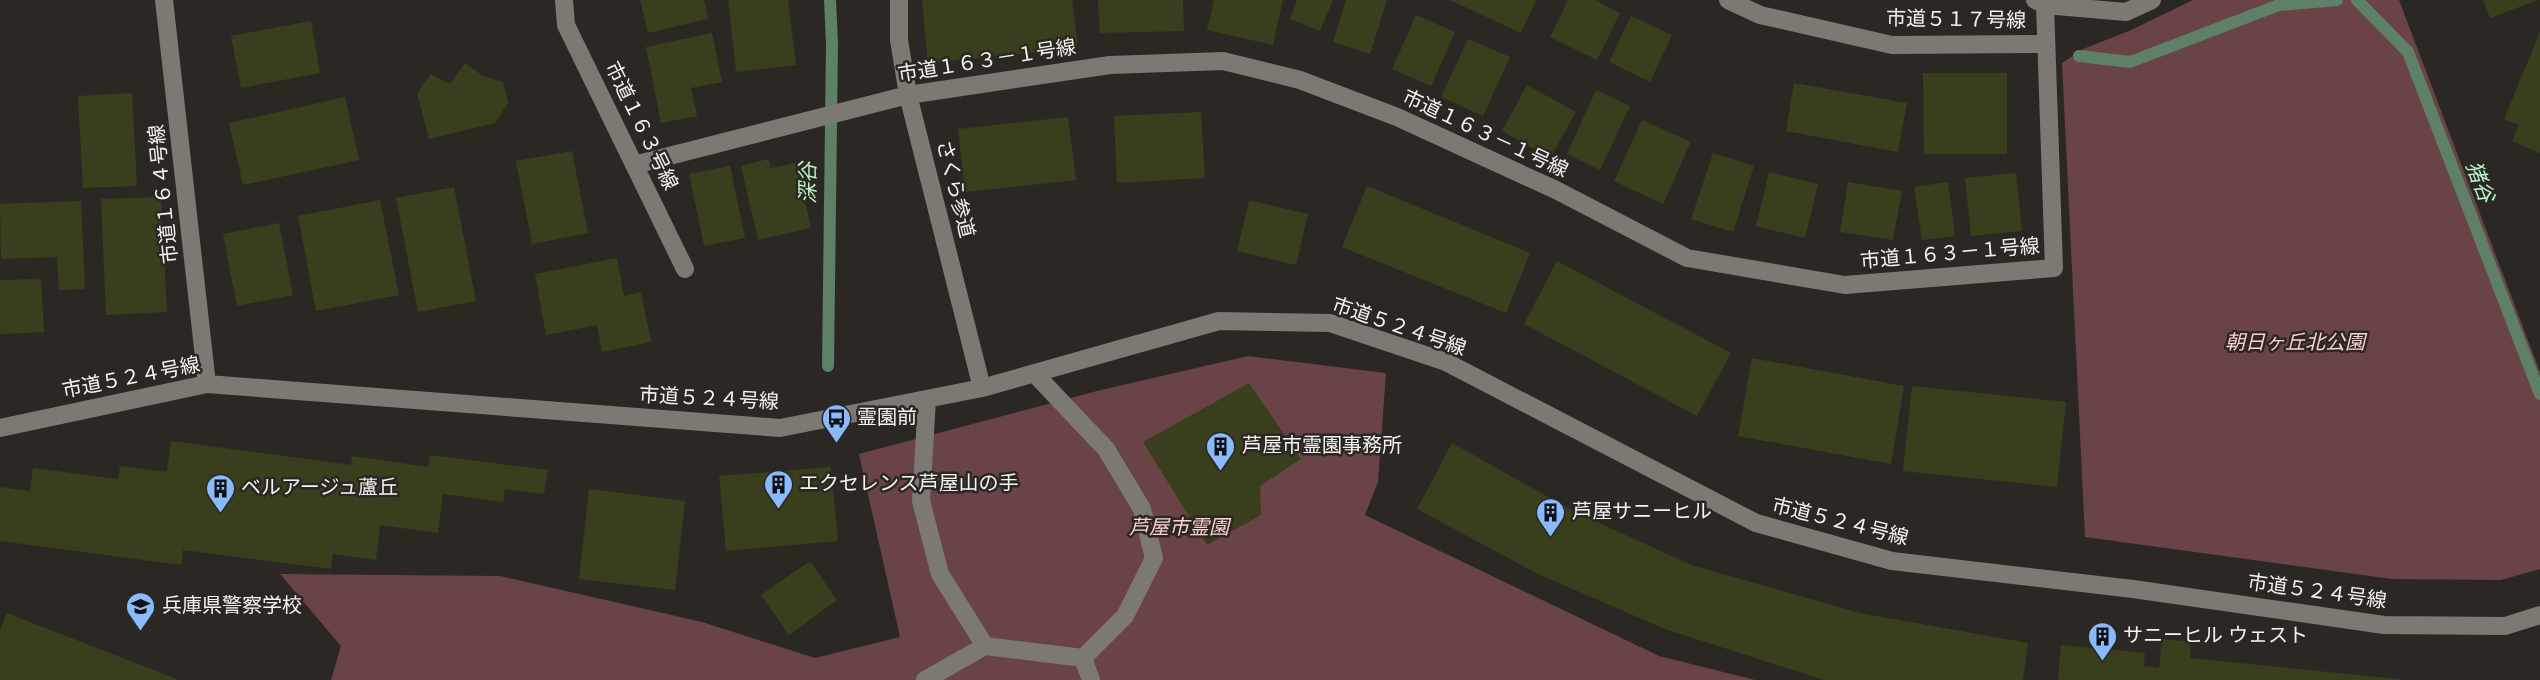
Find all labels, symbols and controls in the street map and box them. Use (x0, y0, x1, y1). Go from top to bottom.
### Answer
street label: 市道５１７号線 (1886, 4, 2026, 36)
street label: 市道１６３－１号線 (896, 32, 1078, 90)
street label: 市道１６３号線 (597, 57, 685, 195)
street label: 市道１６３－１号線 (1397, 82, 1573, 186)
street label: 市道１６４号線 (142, 123, 186, 265)
street label: さくら参道 (928, 137, 982, 241)
water label: 猪谷 (2457, 157, 2502, 209)
water label: 深谷 (793, 160, 825, 204)
street label: 市道１６３－１号線 (1859, 231, 2041, 277)
street label: 市道５２４号線 (1328, 290, 1470, 364)
park label: 朝日ヶ丘北公園 (2225, 328, 2368, 358)
street label: 市道５２４号線 (59, 350, 203, 406)
street label: 市道５２４号線 (638, 380, 780, 418)
bus stop icon: 霊園前 (820, 402, 852, 444)
place label: 霊園前 (857, 403, 917, 433)
building icon: 芦屋市霊園事務所 (1205, 430, 1237, 472)
place label: 芦屋市霊園事務所 (1242, 431, 1402, 461)
building icon: エクセレンス芦屋山の手 (762, 468, 794, 510)
place label: エクセレンス芦屋山の手 (799, 469, 1019, 499)
building icon: ベルアージュ蘆丘 (204, 472, 236, 514)
place label: ベルアージュ蘆丘 (241, 473, 398, 503)
street label: 市道５２４号線 (1768, 491, 1912, 553)
building icon: 芦屋サニーヒル (1535, 496, 1567, 538)
place label: 芦屋サニーヒル (1572, 497, 1712, 527)
park label: 芦屋市霊園 (1129, 513, 1232, 543)
street label: 市道５２４号線 (2246, 567, 2388, 617)
school or university icon: 兵庫県警察学校 (125, 590, 157, 632)
place label: 兵庫県警察学校 (162, 591, 302, 621)
building icon: サニーヒル ウェスト (2086, 620, 2118, 662)
place label: サニーヒル ウェスト (2123, 621, 2308, 651)

